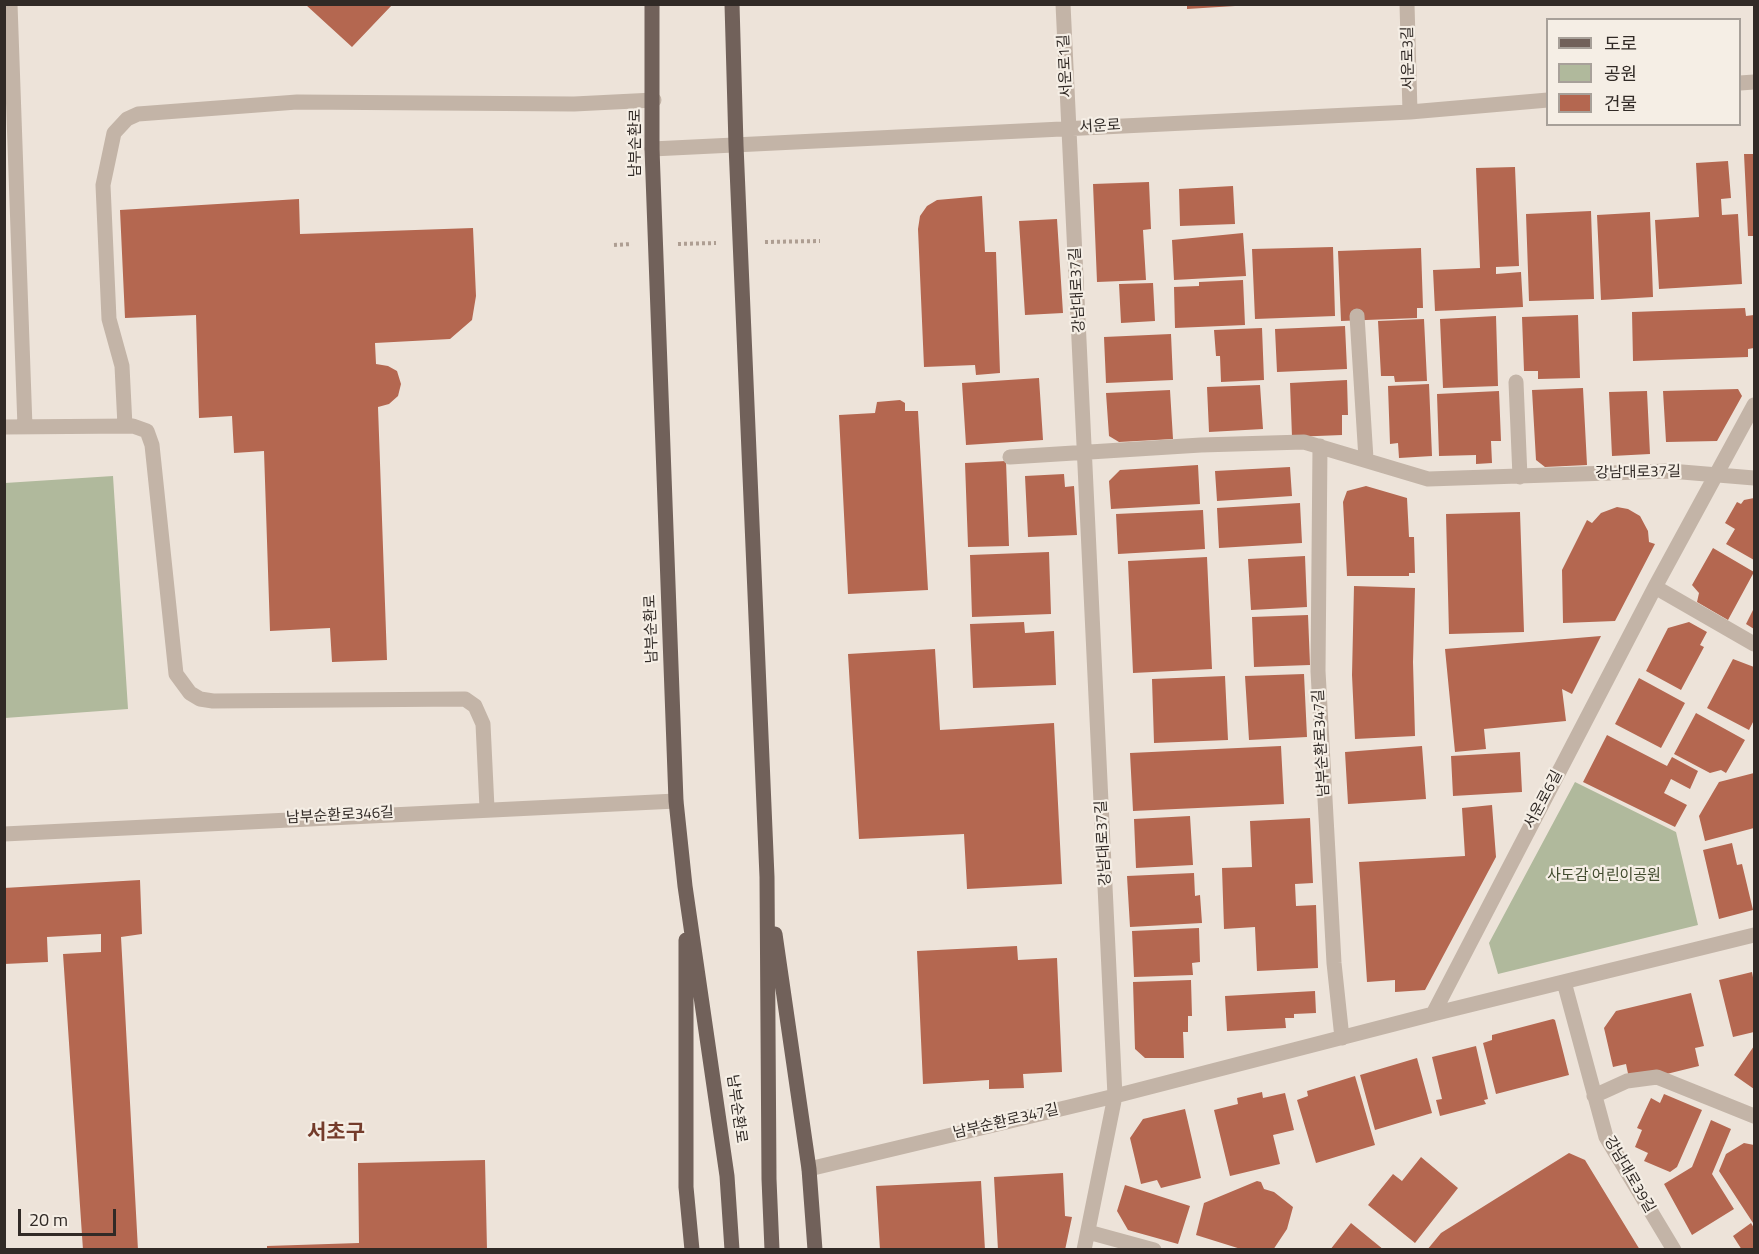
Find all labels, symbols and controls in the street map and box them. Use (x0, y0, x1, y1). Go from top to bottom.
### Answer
legend (1546, 18, 1741, 126)
street label: 서운로3길 (1399, 26, 1419, 90)
text: 도로 (1604, 30, 1637, 57)
street label: 서운로1길 (1055, 34, 1077, 98)
text: 공원 (1604, 60, 1637, 87)
text: 건물 (1604, 90, 1637, 117)
street label: 남부순환로 (627, 109, 645, 177)
street label: 서운로 (1079, 117, 1121, 137)
street label: 강남대로37길 (1067, 247, 1089, 333)
street label: 강남대로37길 (1595, 463, 1681, 483)
street label: 남부순환로 (642, 594, 662, 664)
street label: 남부순환로347길 (1310, 689, 1334, 797)
street label: 서운로6길 (1521, 768, 1567, 832)
street label: 강남대로37길 (1093, 800, 1115, 886)
street label: 남부순환로346길 (286, 804, 394, 828)
park label: 사도감 어린이공원 (1547, 867, 1661, 885)
street label: 남부순환로 (722, 1074, 750, 1144)
street label: 남부순환로347길 (951, 1101, 1061, 1143)
district label: 서초구 (307, 1121, 365, 1147)
street label: 강남대로39길 (1600, 1133, 1658, 1217)
scale bar (21, 1197, 118, 1235)
text: 20 m (29, 1206, 68, 1233)

